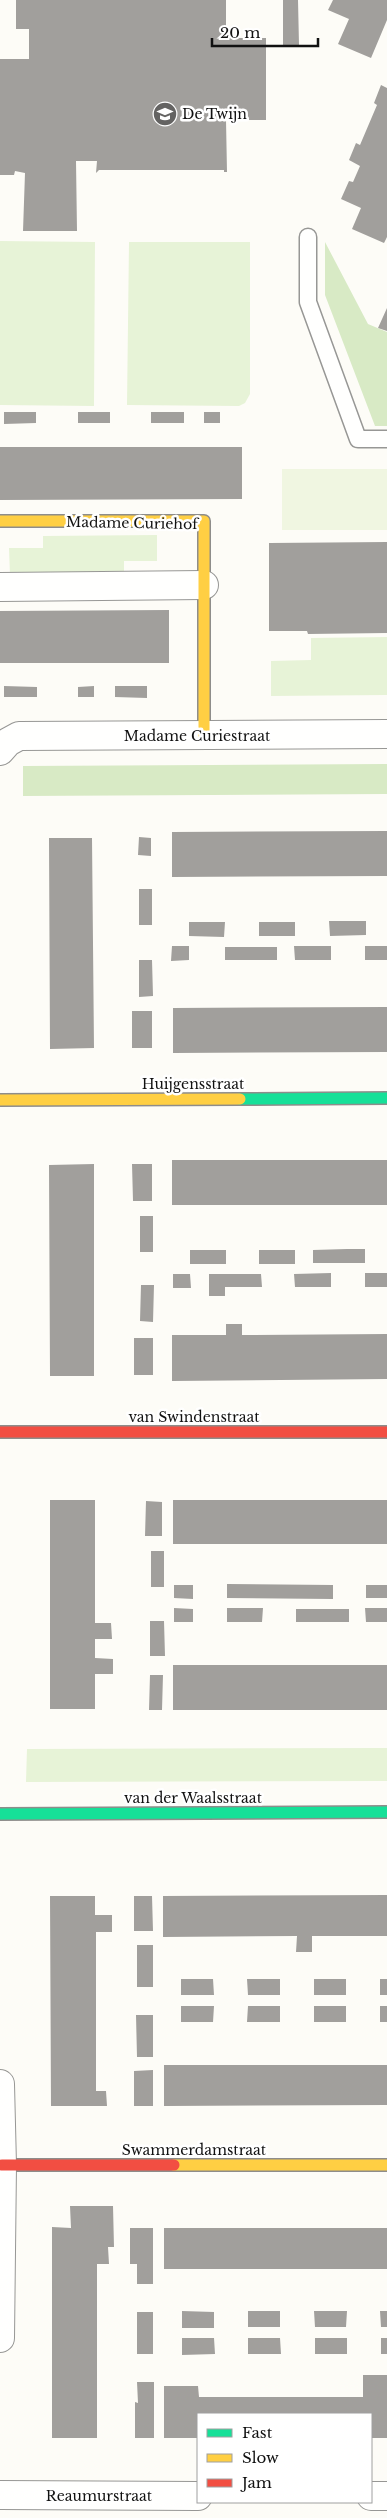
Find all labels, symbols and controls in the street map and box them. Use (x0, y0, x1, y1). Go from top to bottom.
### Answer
scale bar (212, 15, 318, 47)
text: 20 m (220, 23, 260, 42)
school or university icon: De Twijn (152, 101, 178, 127)
place label: De Twijn (182, 105, 247, 123)
street label: Madame Curiehof (66, 513, 200, 533)
street label: Madame Curiestraat (124, 727, 271, 745)
street label: Huijgensstraat (142, 1075, 245, 1093)
street label: van Swindenstraat (128, 1408, 260, 1426)
street label: van der Waalsstraat (124, 1789, 263, 1807)
street label: Swammerdamstraat (122, 2141, 267, 2159)
legend (197, 2413, 372, 2503)
text: Fast (242, 2423, 273, 2442)
text: Slow (242, 2448, 279, 2467)
text: Jam (240, 2473, 272, 2492)
street label: Reaumurstraat (46, 2487, 153, 2505)

